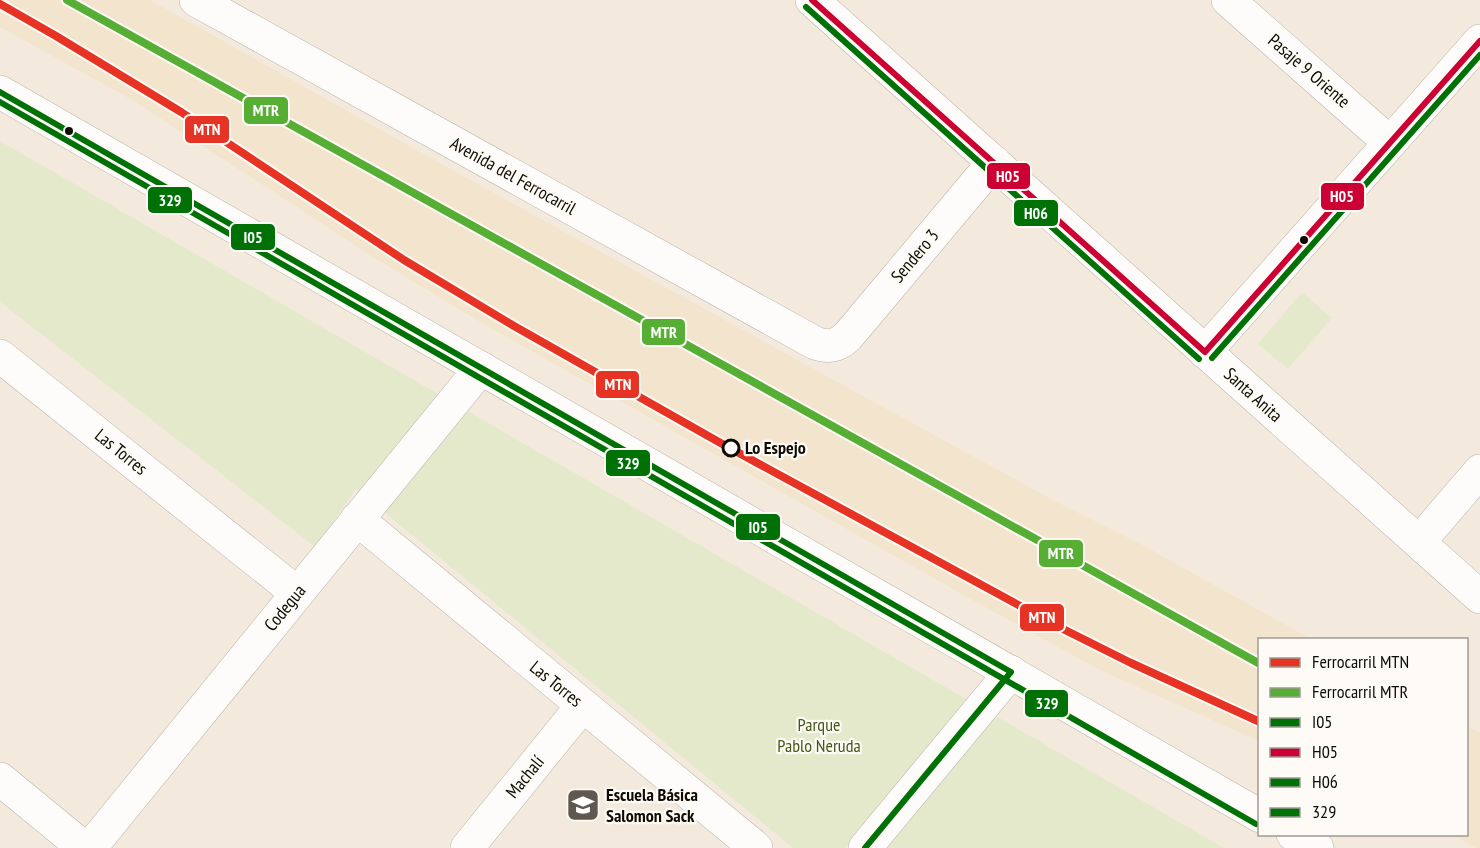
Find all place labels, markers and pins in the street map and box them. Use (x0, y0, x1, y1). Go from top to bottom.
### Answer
unlabelled marker (63, 125, 75, 137)
unlabelled marker (1298, 234, 1310, 246)
place label: Lo Espejo (745, 436, 806, 459)
marker: Lo Espejo (722, 439, 740, 457)
place label: Escuela Básica Salomon Sack (606, 783, 698, 827)
school or university icon: Escuela Básica Salomon Sack (565, 787, 601, 823)

